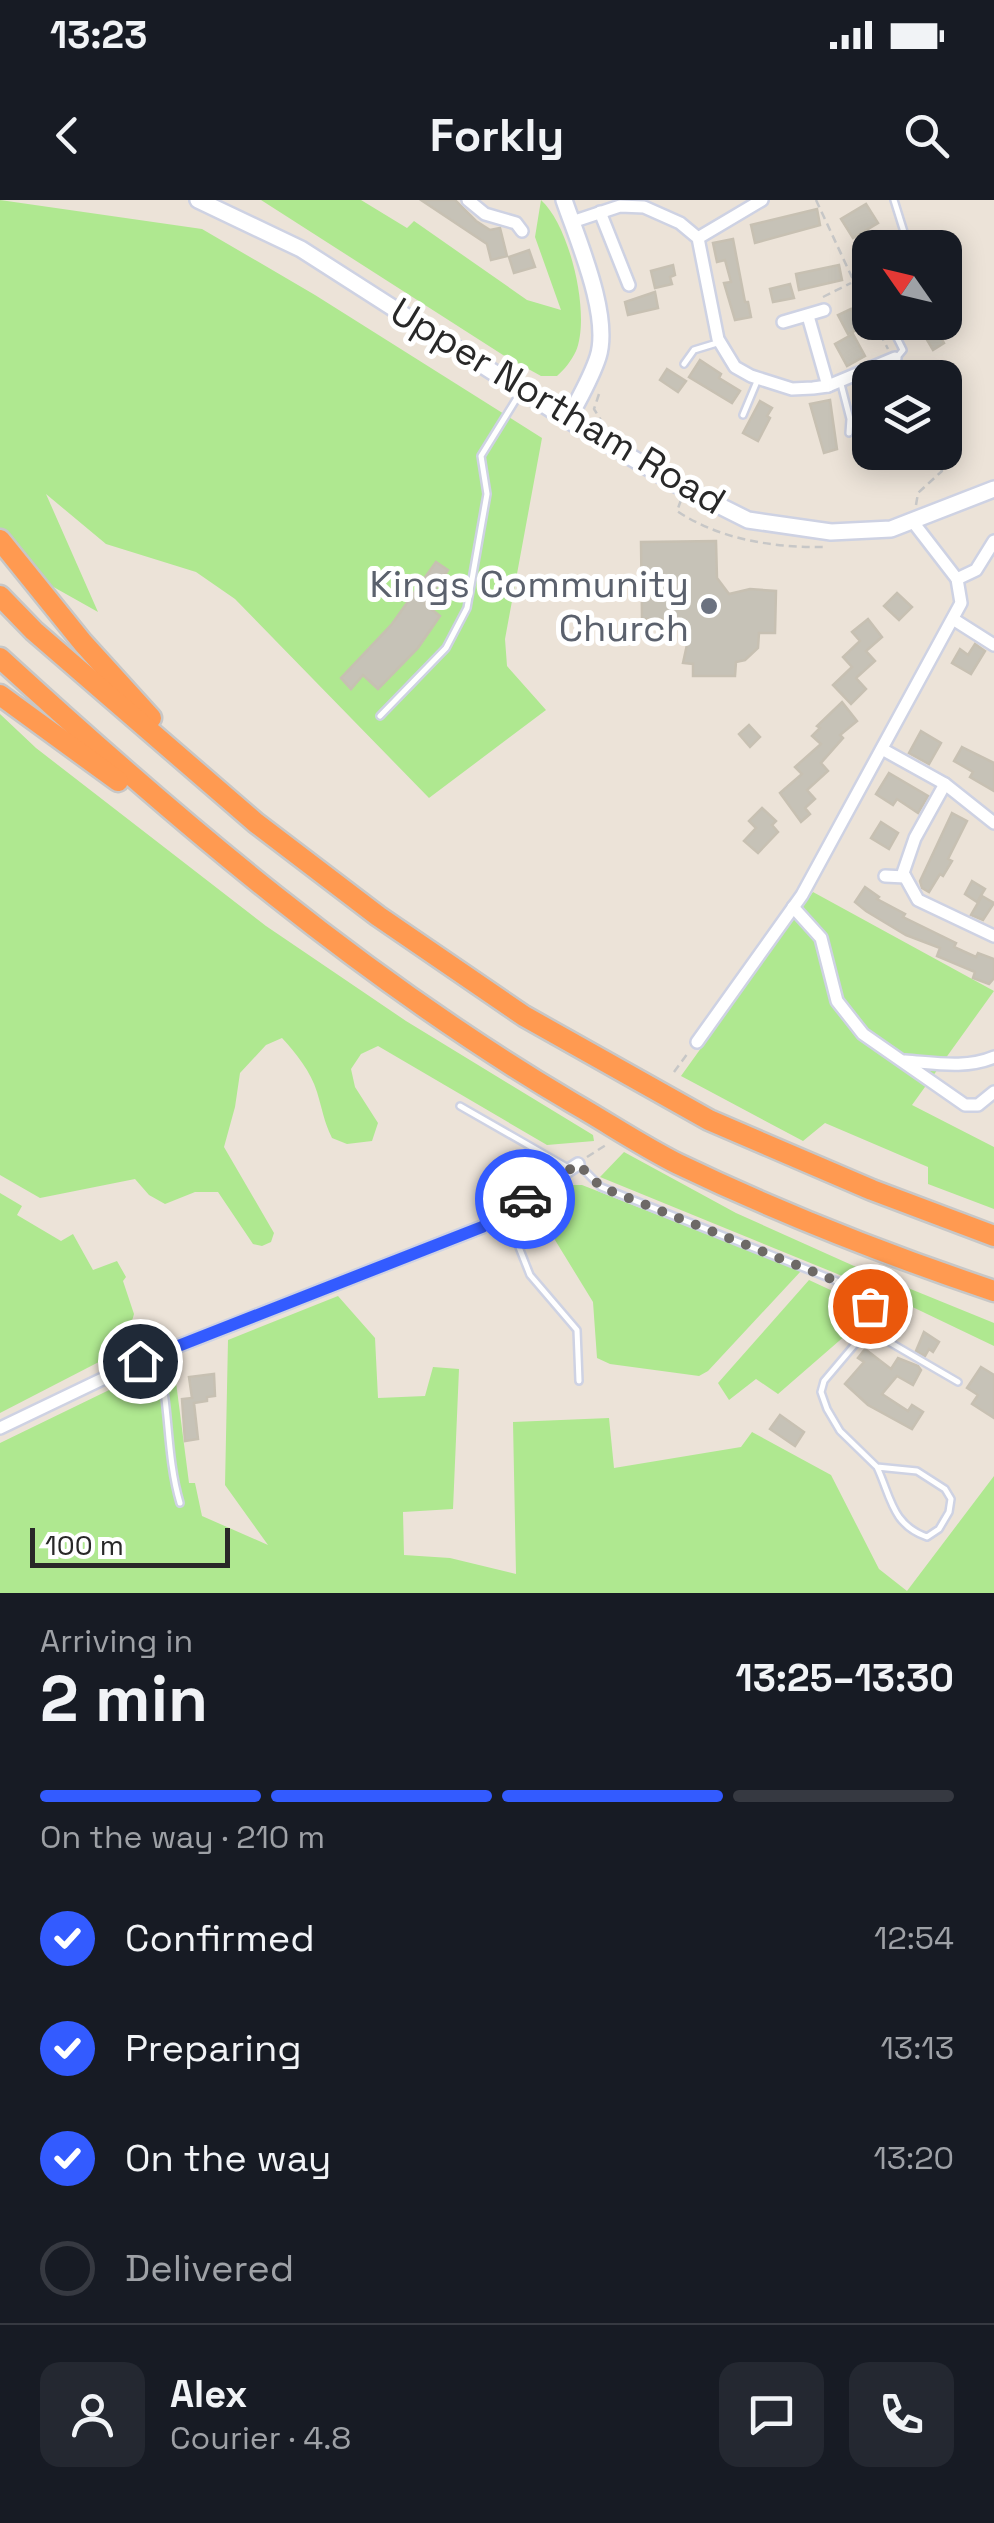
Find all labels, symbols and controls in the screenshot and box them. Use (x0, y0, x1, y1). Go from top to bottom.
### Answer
text: 13:23 (50, 11, 147, 59)
text: Forkly (430, 107, 564, 164)
icon: back (40, 108, 95, 163)
icon: search (899, 108, 954, 163)
north arrow (852, 230, 962, 340)
map controls (852, 230, 962, 470)
street label: Upper Northam Road (382, 287, 734, 525)
button: layers (852, 360, 962, 470)
place label: Kings Community Church (369, 560, 689, 652)
marker: Kings Community Church (698, 595, 720, 617)
courier (475, 1149, 575, 1249)
icon: car (498, 1172, 553, 1227)
pin (828, 1264, 913, 1349)
icon: bag (843, 1279, 898, 1334)
pin (98, 1319, 183, 1404)
icon: home (113, 1334, 168, 1389)
scale bar (30, 1523, 230, 1568)
text: 100 m (45, 1527, 124, 1563)
text: Arriving in (40, 1621, 193, 1661)
text: 13:25–13:30 (735, 1654, 954, 1702)
text: 2 min (40, 1657, 208, 1740)
text: On the way · 210 m (40, 1817, 325, 1857)
icon: check (40, 1911, 95, 1966)
text: Confirmed (125, 1914, 315, 1962)
text: 12:54 (874, 1918, 954, 1958)
icon: check (40, 2021, 95, 2076)
text: Preparing (125, 2024, 302, 2072)
text: 13:13 (880, 2028, 954, 2068)
icon: check (40, 2131, 95, 2186)
text: On the way (125, 2134, 331, 2182)
text: 13:20 (873, 2138, 954, 2178)
text: Delivered (125, 2244, 294, 2292)
button: person (40, 2362, 145, 2467)
button: chat (719, 2362, 824, 2467)
button: phone (849, 2362, 954, 2467)
text: Alex (170, 2370, 247, 2418)
text: Courier · 4.8 (170, 2418, 351, 2458)

